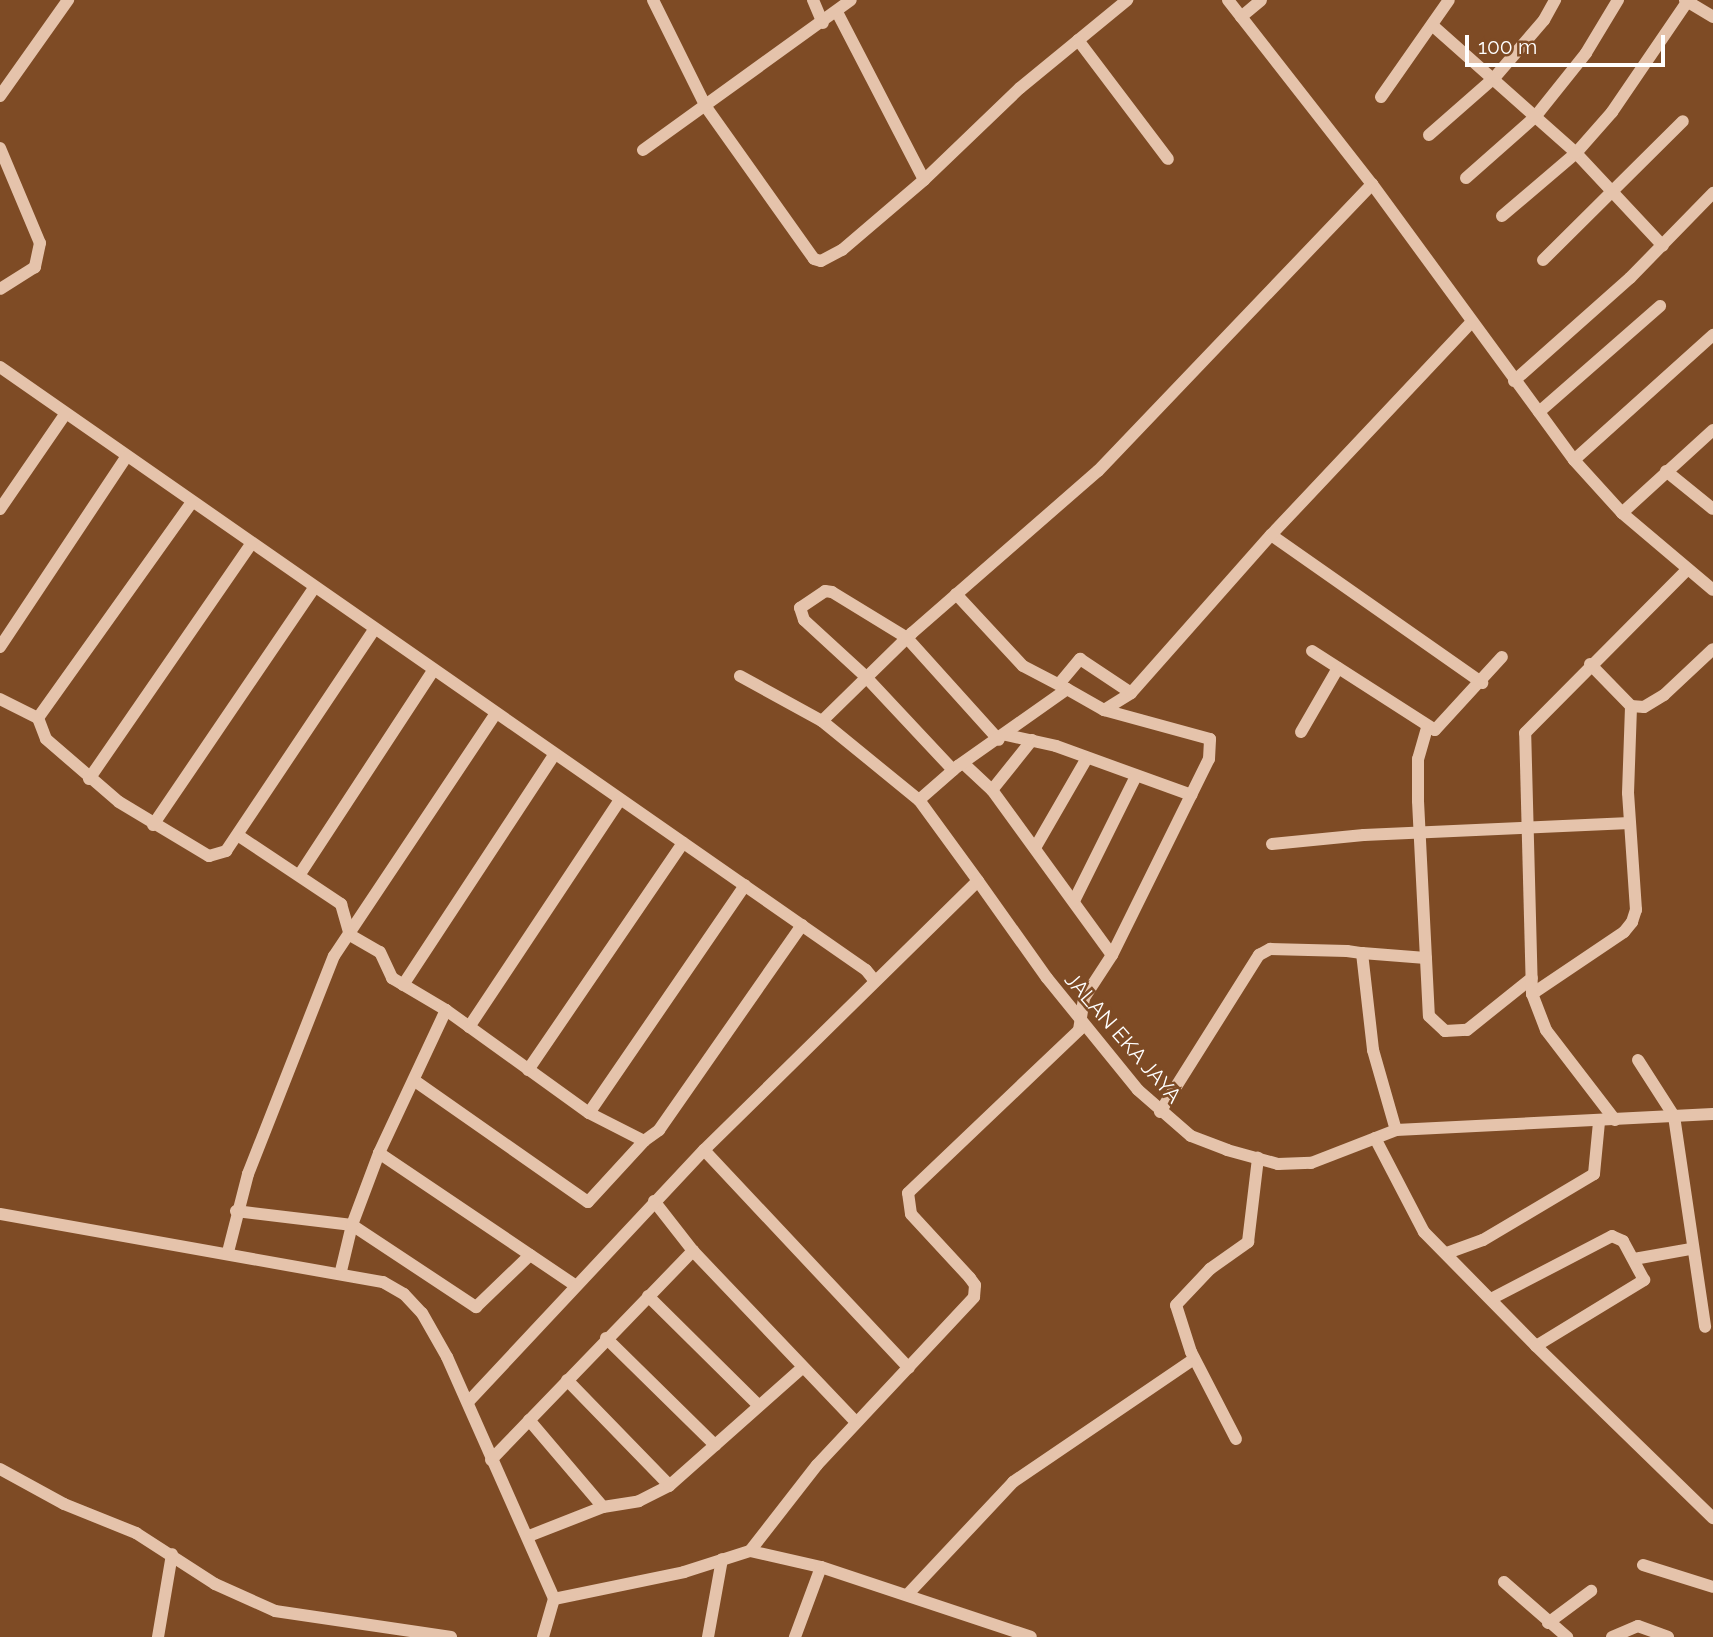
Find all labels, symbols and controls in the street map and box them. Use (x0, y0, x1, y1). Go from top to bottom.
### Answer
scale bar (1468, 21, 1668, 65)
text: 100 m (1478, 34, 1537, 59)
street label: JALAN EKA JAYA (1059, 967, 1187, 1109)

